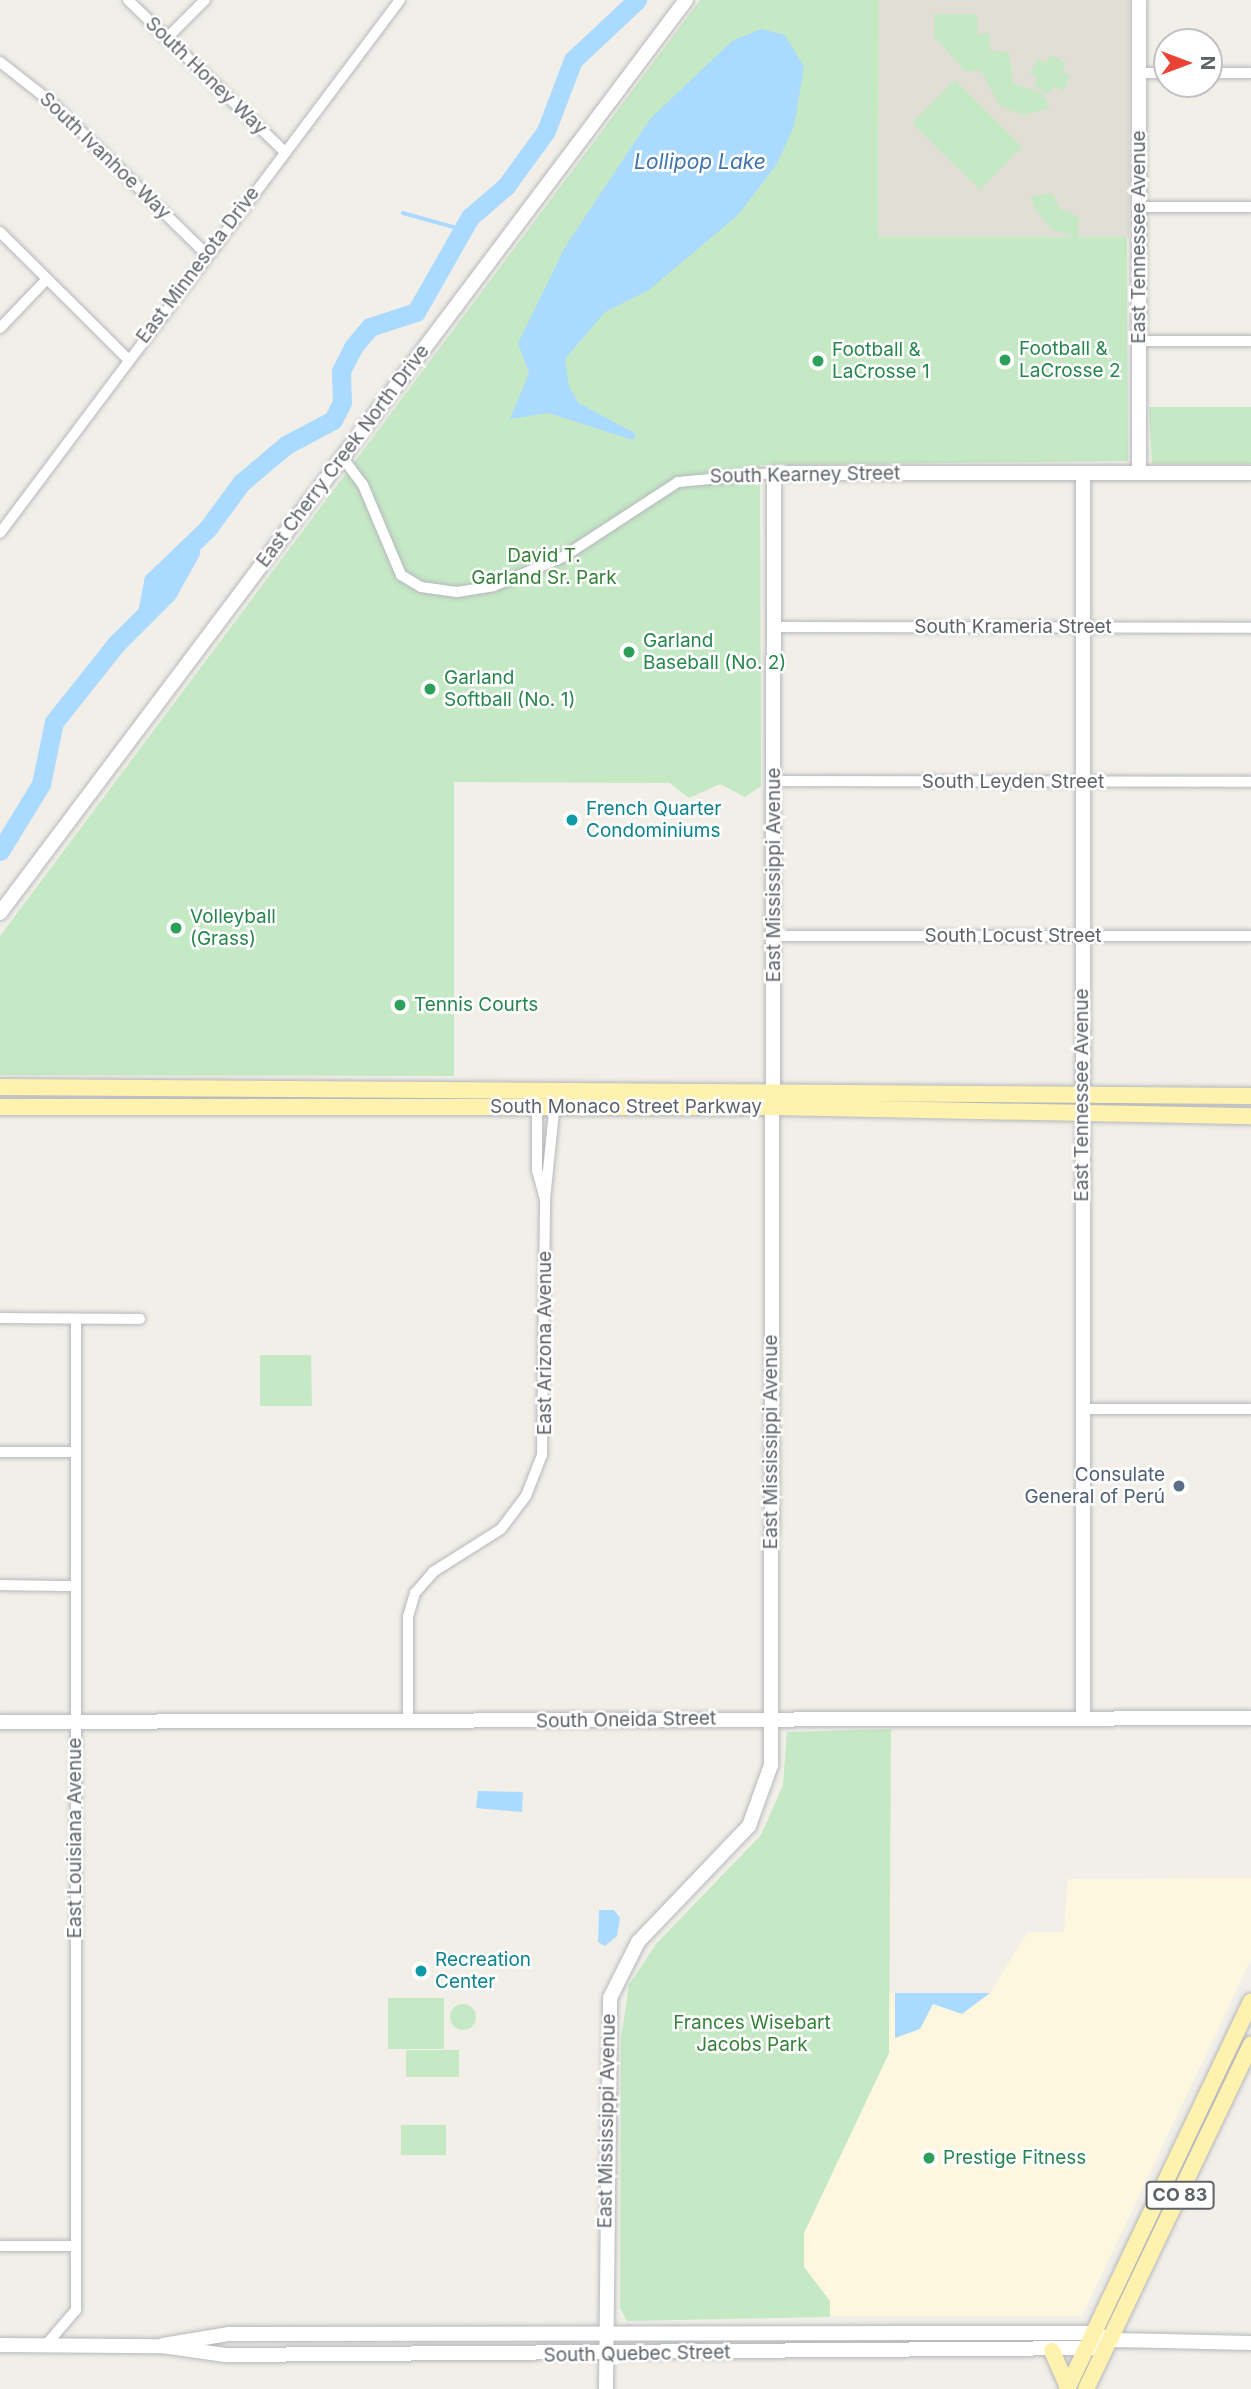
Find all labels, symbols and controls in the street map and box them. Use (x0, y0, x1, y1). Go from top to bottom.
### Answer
street label: South Honey Way (141, 12, 271, 140)
north arrow (1153, 28, 1223, 98)
text: N (1196, 56, 1219, 70)
street label: South Ivanhoe Way (35, 88, 175, 224)
street label: East Tennessee Avenue (1128, 130, 1150, 344)
water label: Lollipop Lake (634, 149, 766, 175)
street label: East Minnesota Drive (132, 182, 264, 348)
place label: Football & LaCrosse 2 (1019, 338, 1121, 382)
place label: Football & LaCrosse 1 (832, 339, 930, 383)
street label: East Cherry Creek North Drive (252, 340, 434, 572)
marker: Football & LaCrosse 2 (997, 352, 1013, 368)
marker: Football & LaCrosse 1 (810, 353, 826, 369)
street label: South Kearney Street (710, 462, 900, 488)
park label: David T. Garland Sr. Park (471, 545, 617, 589)
street label: South Krameria Street (914, 616, 1112, 638)
place label: Garland Baseball (No. 2) (643, 630, 786, 674)
marker: Garland Baseball (No. 2) (621, 644, 637, 660)
place label: Garland Softball (No. 1) (444, 667, 575, 711)
marker: Garland Softball (No. 1) (422, 681, 438, 697)
street label: East Mississippi Avenue (763, 768, 785, 982)
street label: South Leyden Street (922, 771, 1104, 793)
place label: French Quarter Condominiums (586, 798, 721, 842)
marker: French Quarter Condominiums (564, 812, 580, 828)
place label: Volleyball (Grass) (190, 906, 276, 950)
marker: Volleyball (Grass) (168, 920, 184, 936)
street label: South Locust Street (924, 925, 1102, 947)
street label: East Tennessee Avenue (1071, 988, 1093, 1202)
place label: Tennis Courts (414, 994, 538, 1016)
marker: Tennis Courts (392, 997, 408, 1013)
street label: South Monaco Street Parkway (490, 1096, 762, 1118)
street label: East Arizona Avenue (534, 1251, 556, 1435)
street label: East Mississippi Avenue (760, 1335, 782, 1549)
place label: Consulate General of Perú (1024, 1464, 1165, 1508)
marker: Consulate General of Perú (1171, 1478, 1187, 1494)
street label: South Oneida Street (536, 1707, 716, 1733)
street label: East Louisiana Avenue (64, 1738, 86, 1938)
place label: Recreation Center (435, 1949, 531, 1993)
marker: Recreation Center (413, 1963, 429, 1979)
park label: Frances Wisebart Jacobs Park (673, 2012, 831, 2056)
street label: East Mississippi Avenue (594, 2013, 620, 2229)
place label: Prestige Fitness (943, 2147, 1086, 2169)
marker: Prestige Fitness (921, 2150, 937, 2166)
road number: CO 83 (1145, 2180, 1215, 2210)
street label: South Quebec Street (543, 2341, 731, 2367)

